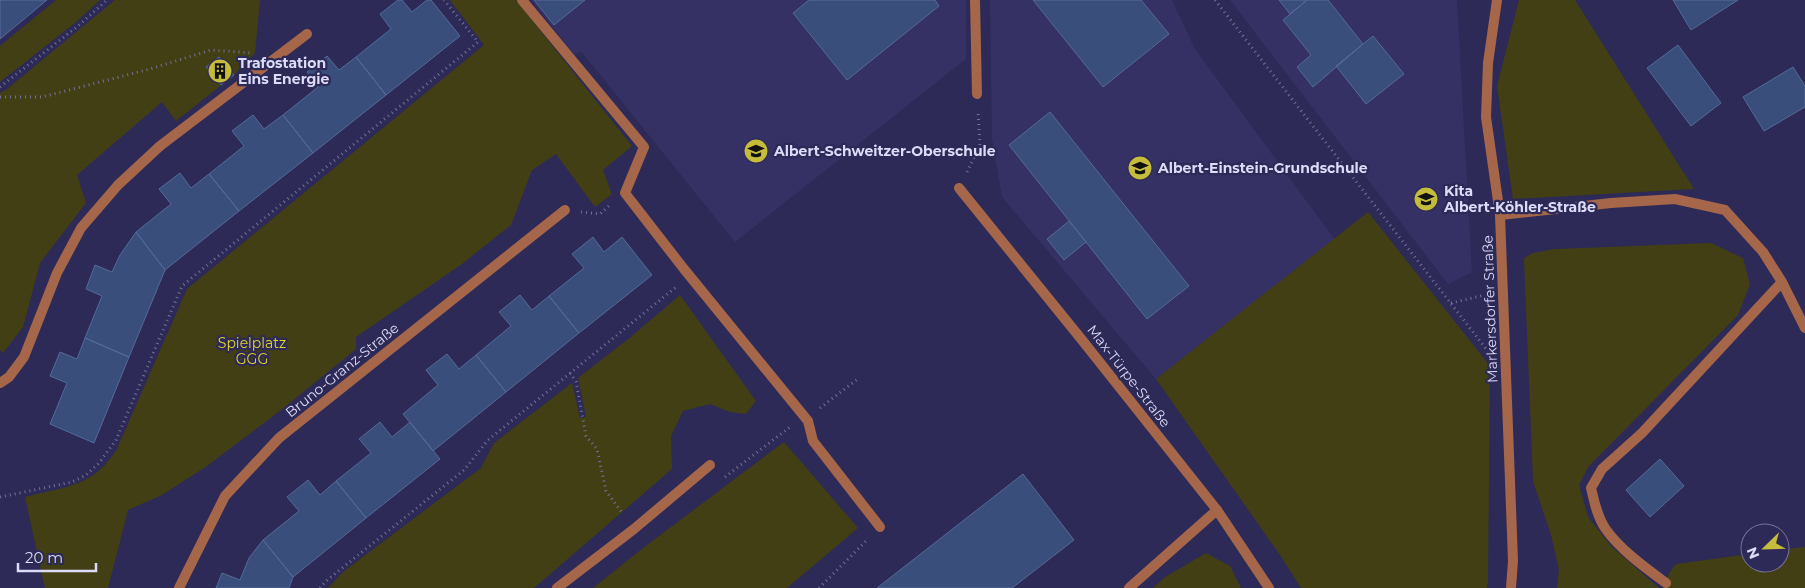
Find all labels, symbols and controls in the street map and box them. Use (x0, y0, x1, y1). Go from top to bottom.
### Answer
place label: Trafostation Eins Energie (238, 54, 330, 88)
building icon: Trafostation Eins Energie (207, 58, 233, 84)
school or university icon: Albert-Schweitzer-Oberschule (743, 138, 769, 164)
place label: Albert-Schweitzer-Oberschule (773, 142, 996, 160)
school or university icon: Albert-Einstein-Grundschule (1127, 155, 1153, 181)
place label: Albert-Einstein-Grundschule (1157, 159, 1368, 177)
place label: Kita Albert-Köhler-Straße (1443, 182, 1596, 216)
school or university icon: Kita Albert-Köhler-Straße (1413, 186, 1439, 212)
street label: Markersdorfer Straße (1478, 235, 1502, 383)
street label: Bruno-Granz-Straße (282, 319, 402, 421)
street label: Max-Türpe-Straße (1083, 321, 1175, 431)
park label: Spielplatz GGG (218, 334, 286, 368)
north arrow (1740, 523, 1790, 573)
scale bar (18, 540, 95, 572)
text: N (1743, 544, 1764, 562)
text: 20 m (25, 548, 63, 567)

